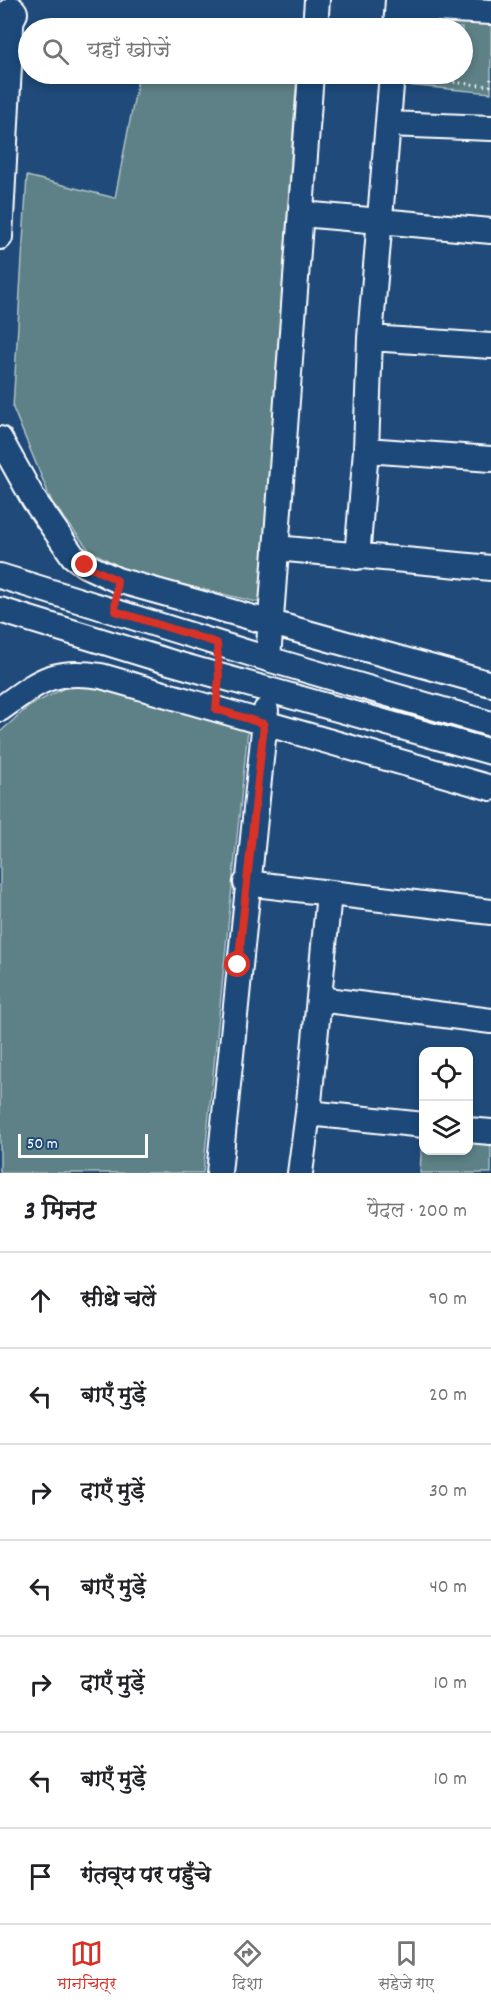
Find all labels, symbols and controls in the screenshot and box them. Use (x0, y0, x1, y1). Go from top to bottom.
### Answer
search box (18, 18, 473, 84)
icon: search (39, 35, 72, 68)
text: यहाँ खोजें (87, 36, 170, 67)
route end (71, 551, 97, 577)
route start (224, 951, 250, 977)
map controls (419, 1047, 473, 1155)
button: locate (419, 1047, 473, 1101)
button: layers (419, 1101, 473, 1155)
scale bar (18, 1131, 148, 1158)
text: 50 m (27, 1133, 58, 1156)
text: 3 मिनट (24, 1194, 96, 1231)
text: पैदल · 200 m (367, 1198, 467, 1226)
icon: ahead (24, 1284, 57, 1317)
text: सीधे चलें (81, 1285, 156, 1316)
text: 90 m (429, 1286, 467, 1314)
icon: left (24, 1380, 57, 1413)
text: बाएँ मुड़ें (81, 1381, 146, 1412)
text: 20 m (429, 1382, 467, 1410)
icon: right (24, 1476, 57, 1509)
text: दाएँ मुड़ें (81, 1477, 145, 1508)
text: 30 m (429, 1478, 467, 1506)
icon: left (24, 1572, 57, 1605)
text: बाएँ मुड़ें (81, 1573, 146, 1604)
text: 40 m (429, 1574, 467, 1602)
icon: right (24, 1668, 57, 1701)
text: दाएँ मुड़ें (81, 1669, 145, 1700)
text: 10 m (433, 1670, 467, 1698)
icon: left (24, 1764, 57, 1797)
text: बाएँ मुड़ें (81, 1765, 146, 1796)
text: 10 m (433, 1766, 467, 1794)
icon: arrive (24, 1860, 57, 1893)
text: गंतव्य पर पहुँचे (81, 1861, 211, 1892)
tab: मानचित्र (57, 1937, 116, 1996)
tab: दिशा (231, 1937, 264, 1996)
tab: सहेजे गए (378, 1937, 434, 1996)

